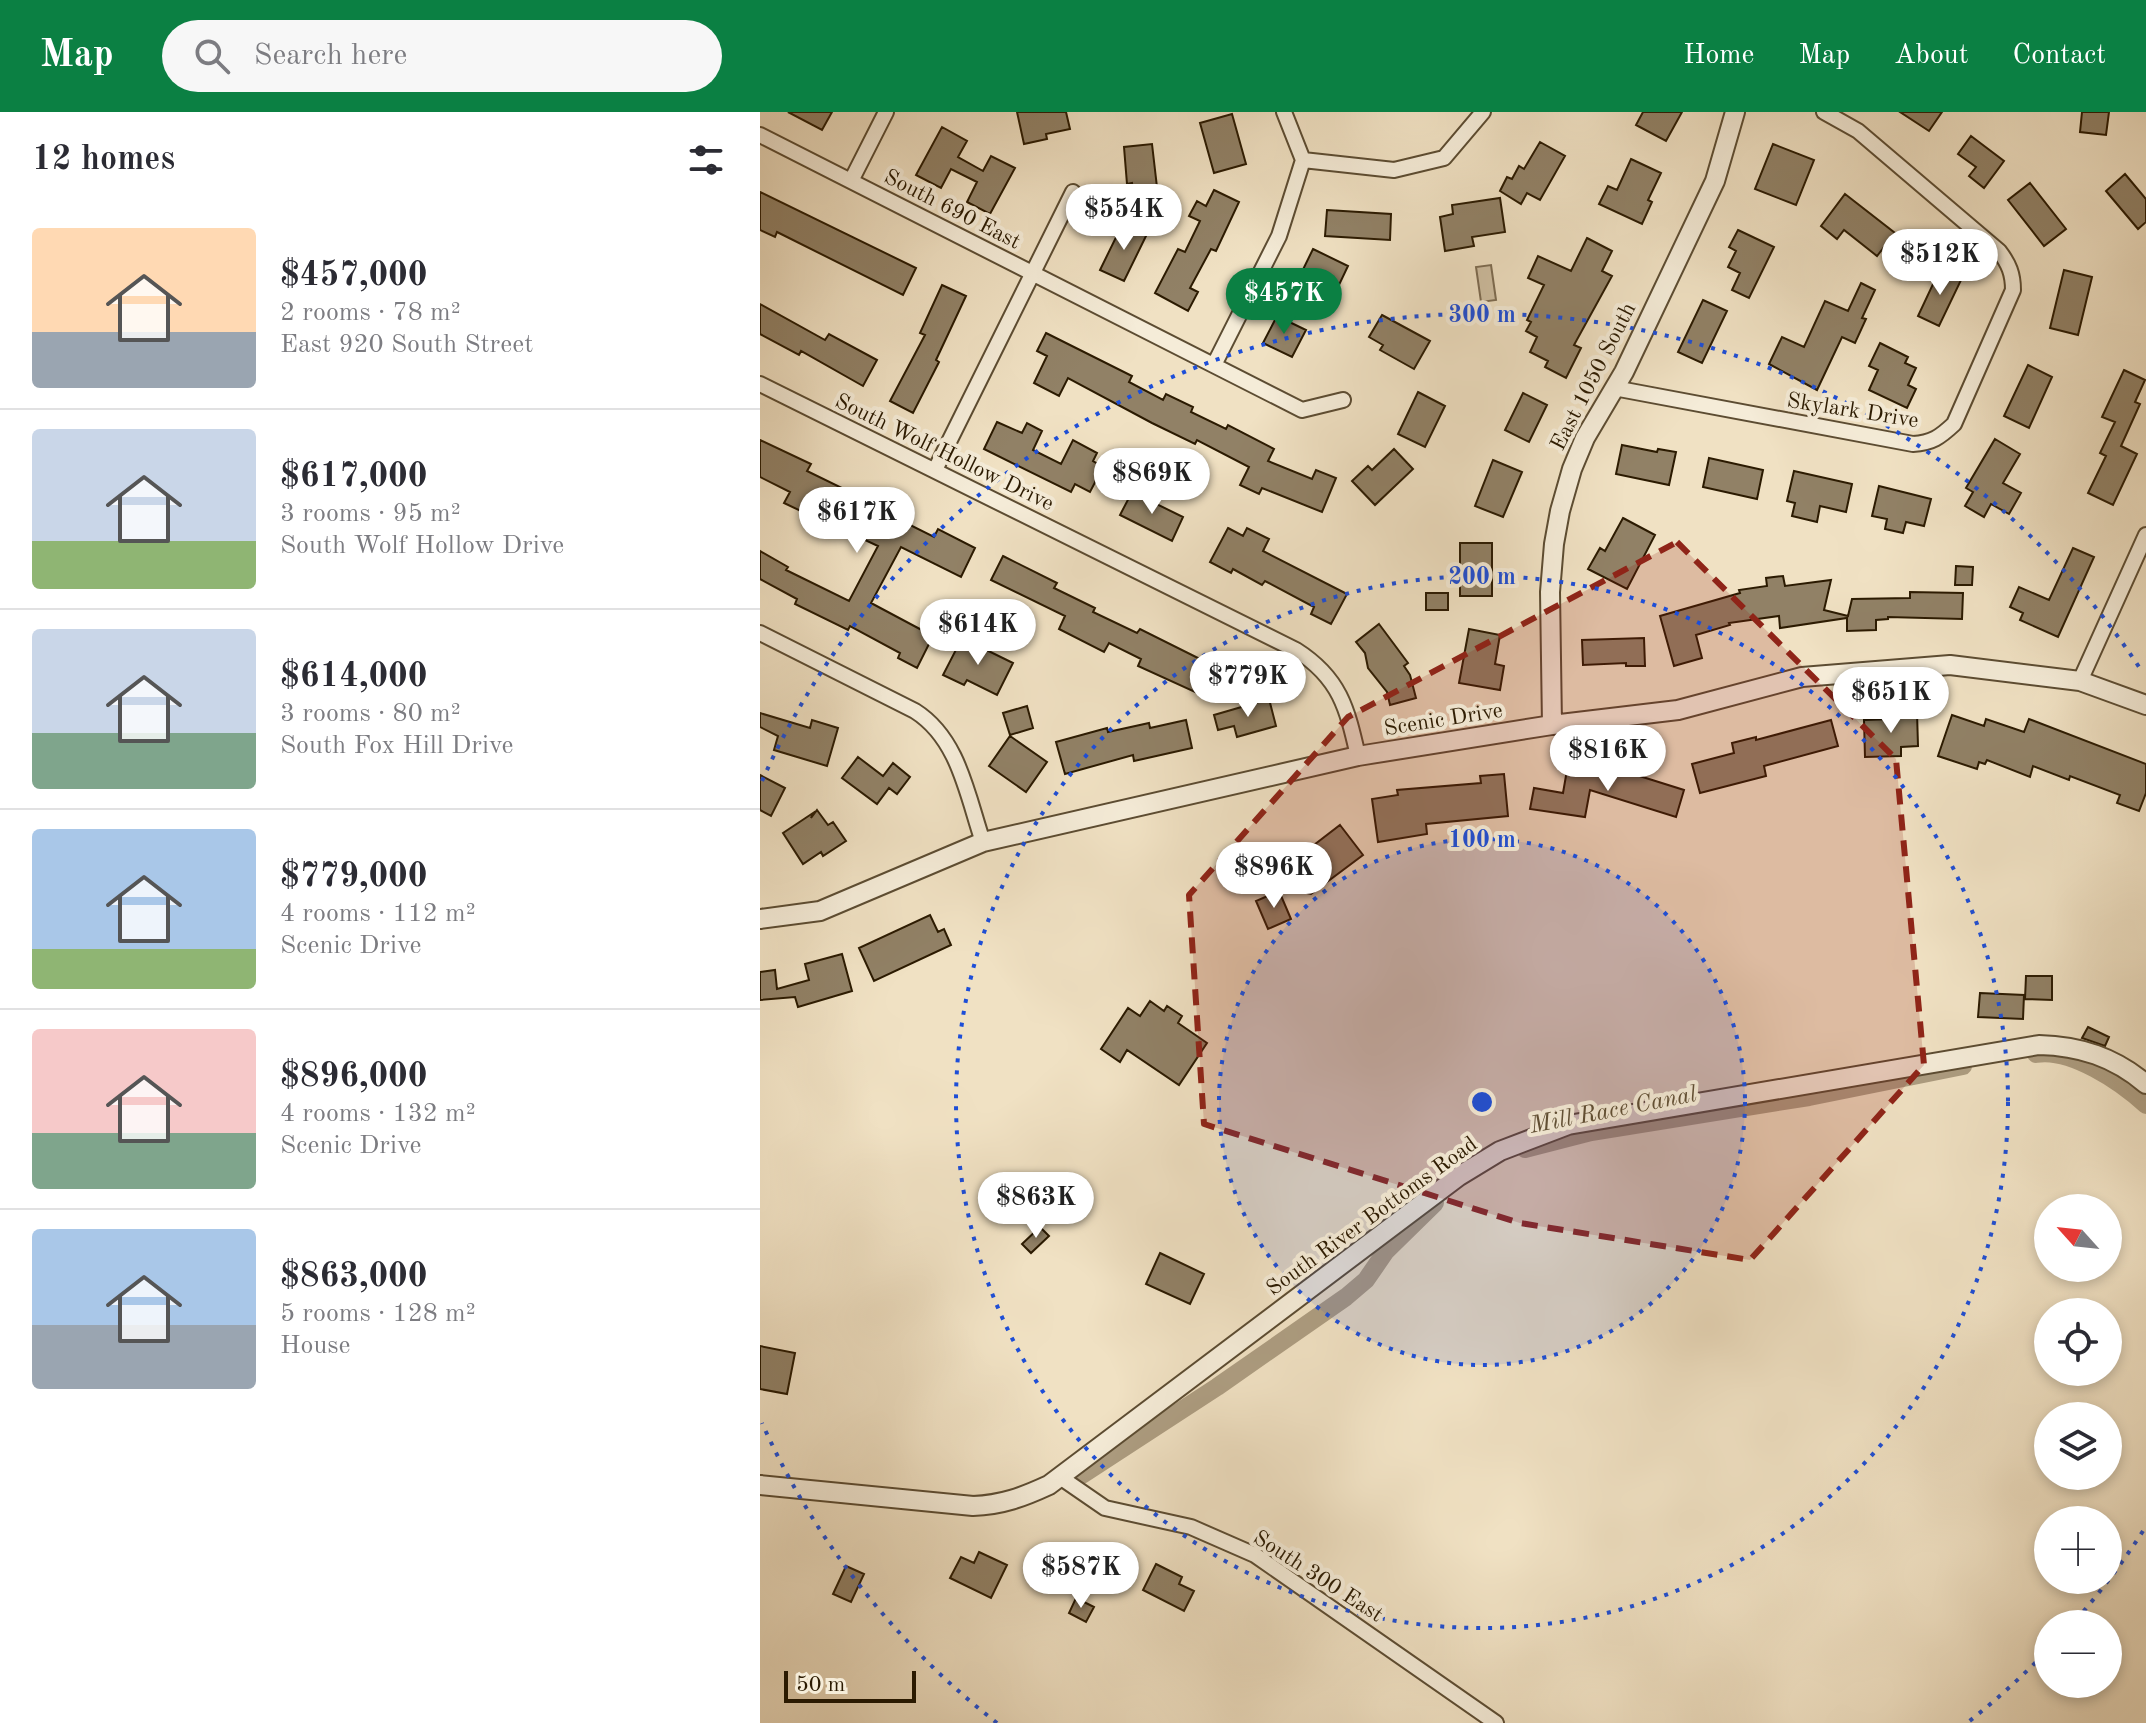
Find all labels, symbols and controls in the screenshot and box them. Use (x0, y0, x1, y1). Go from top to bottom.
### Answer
search box (162, 20, 722, 92)
icon: search (190, 34, 234, 78)
text: Map (40, 37, 114, 75)
text: Search here (254, 41, 407, 71)
text: Home (1683, 42, 1754, 70)
text: Map (1798, 42, 1850, 70)
text: About (1894, 42, 1969, 70)
text: Contact (2013, 42, 2106, 70)
icon: filters (684, 138, 728, 182)
text: 12 homes (32, 143, 175, 177)
street label: South 690 East (880, 166, 1024, 254)
pin: $554K (1068, 184, 1180, 252)
text: $554K (1084, 197, 1164, 223)
pin: $512K (1884, 229, 1996, 297)
text: $512K (1900, 242, 1980, 268)
text: $457,000 (280, 259, 428, 293)
icon: home (96, 260, 192, 356)
pin: $457K (1228, 268, 1340, 336)
text: $457K (1244, 281, 1324, 307)
street label: East 1050 South (1547, 299, 1641, 454)
text: 2 rooms · 78 m² (280, 300, 461, 326)
text: 300 m (1448, 304, 1516, 328)
text: East 920 South Street (280, 332, 533, 358)
street label: South Wolf Hollow Drive (831, 390, 1057, 515)
street label: Skylark Drive (1785, 390, 1920, 432)
pin: $869K (1096, 448, 1208, 516)
text: $617,000 (280, 460, 428, 494)
icon: home (96, 461, 192, 557)
text: $869K (1112, 461, 1192, 487)
pin: $617K (801, 487, 913, 555)
text: $617K (817, 500, 897, 526)
text: 3 rooms · 95 m² (280, 501, 461, 527)
text: South Wolf Hollow Drive (280, 533, 564, 559)
text: 200 m (1448, 566, 1516, 590)
pin: $614K (922, 599, 1034, 667)
text: $614K (938, 612, 1018, 638)
pin: $779K (1192, 651, 1304, 719)
text: $614,000 (280, 660, 428, 694)
icon: home (96, 661, 192, 757)
text: $779K (1208, 664, 1288, 690)
pin: $651K (1835, 667, 1947, 735)
text: $651K (1851, 680, 1931, 706)
street label: Scenic Drive (1382, 700, 1504, 740)
text: 3 rooms · 80 m² (280, 701, 461, 727)
pin: $816K (1552, 725, 1664, 793)
text: South Fox Hill Drive (280, 733, 513, 759)
text: $816K (1568, 738, 1648, 764)
text: 100 m (1448, 829, 1516, 853)
pin: $896K (1218, 842, 1330, 910)
text: $896K (1234, 855, 1314, 881)
text: $779,000 (280, 860, 428, 894)
icon: home (96, 861, 192, 957)
text: 4 rooms · 112 m² (280, 901, 476, 927)
text: Scenic Drive (280, 933, 422, 959)
text: $896,000 (280, 1060, 428, 1094)
icon: home (96, 1061, 192, 1157)
water label: Mill Race Canal (1527, 1083, 1699, 1139)
centre of rings (1468, 1088, 1496, 1116)
text: 4 rooms · 132 m² (280, 1101, 476, 1127)
text: Scenic Drive (280, 1133, 422, 1159)
street label: South River Bottoms Road (1263, 1133, 1482, 1300)
pin: $863K (980, 1172, 1092, 1240)
text: $863K (996, 1185, 1076, 1211)
north arrow (2034, 1194, 2122, 1282)
map controls (2034, 1194, 2122, 1698)
text: $863,000 (280, 1260, 428, 1294)
icon: home (96, 1261, 192, 1357)
button: locate (2034, 1298, 2122, 1386)
text: 5 rooms · 128 m² (280, 1301, 476, 1327)
text: House (280, 1333, 351, 1359)
button: layers (2034, 1402, 2122, 1490)
button: + (2034, 1506, 2122, 1594)
street label: South 300 East (1249, 1527, 1387, 1627)
pin: $587K (1025, 1542, 1137, 1610)
text: $587K (1041, 1555, 1121, 1581)
button: − (2034, 1610, 2122, 1698)
scale bar (784, 1667, 916, 1703)
text: 50 m (796, 1674, 845, 1696)

